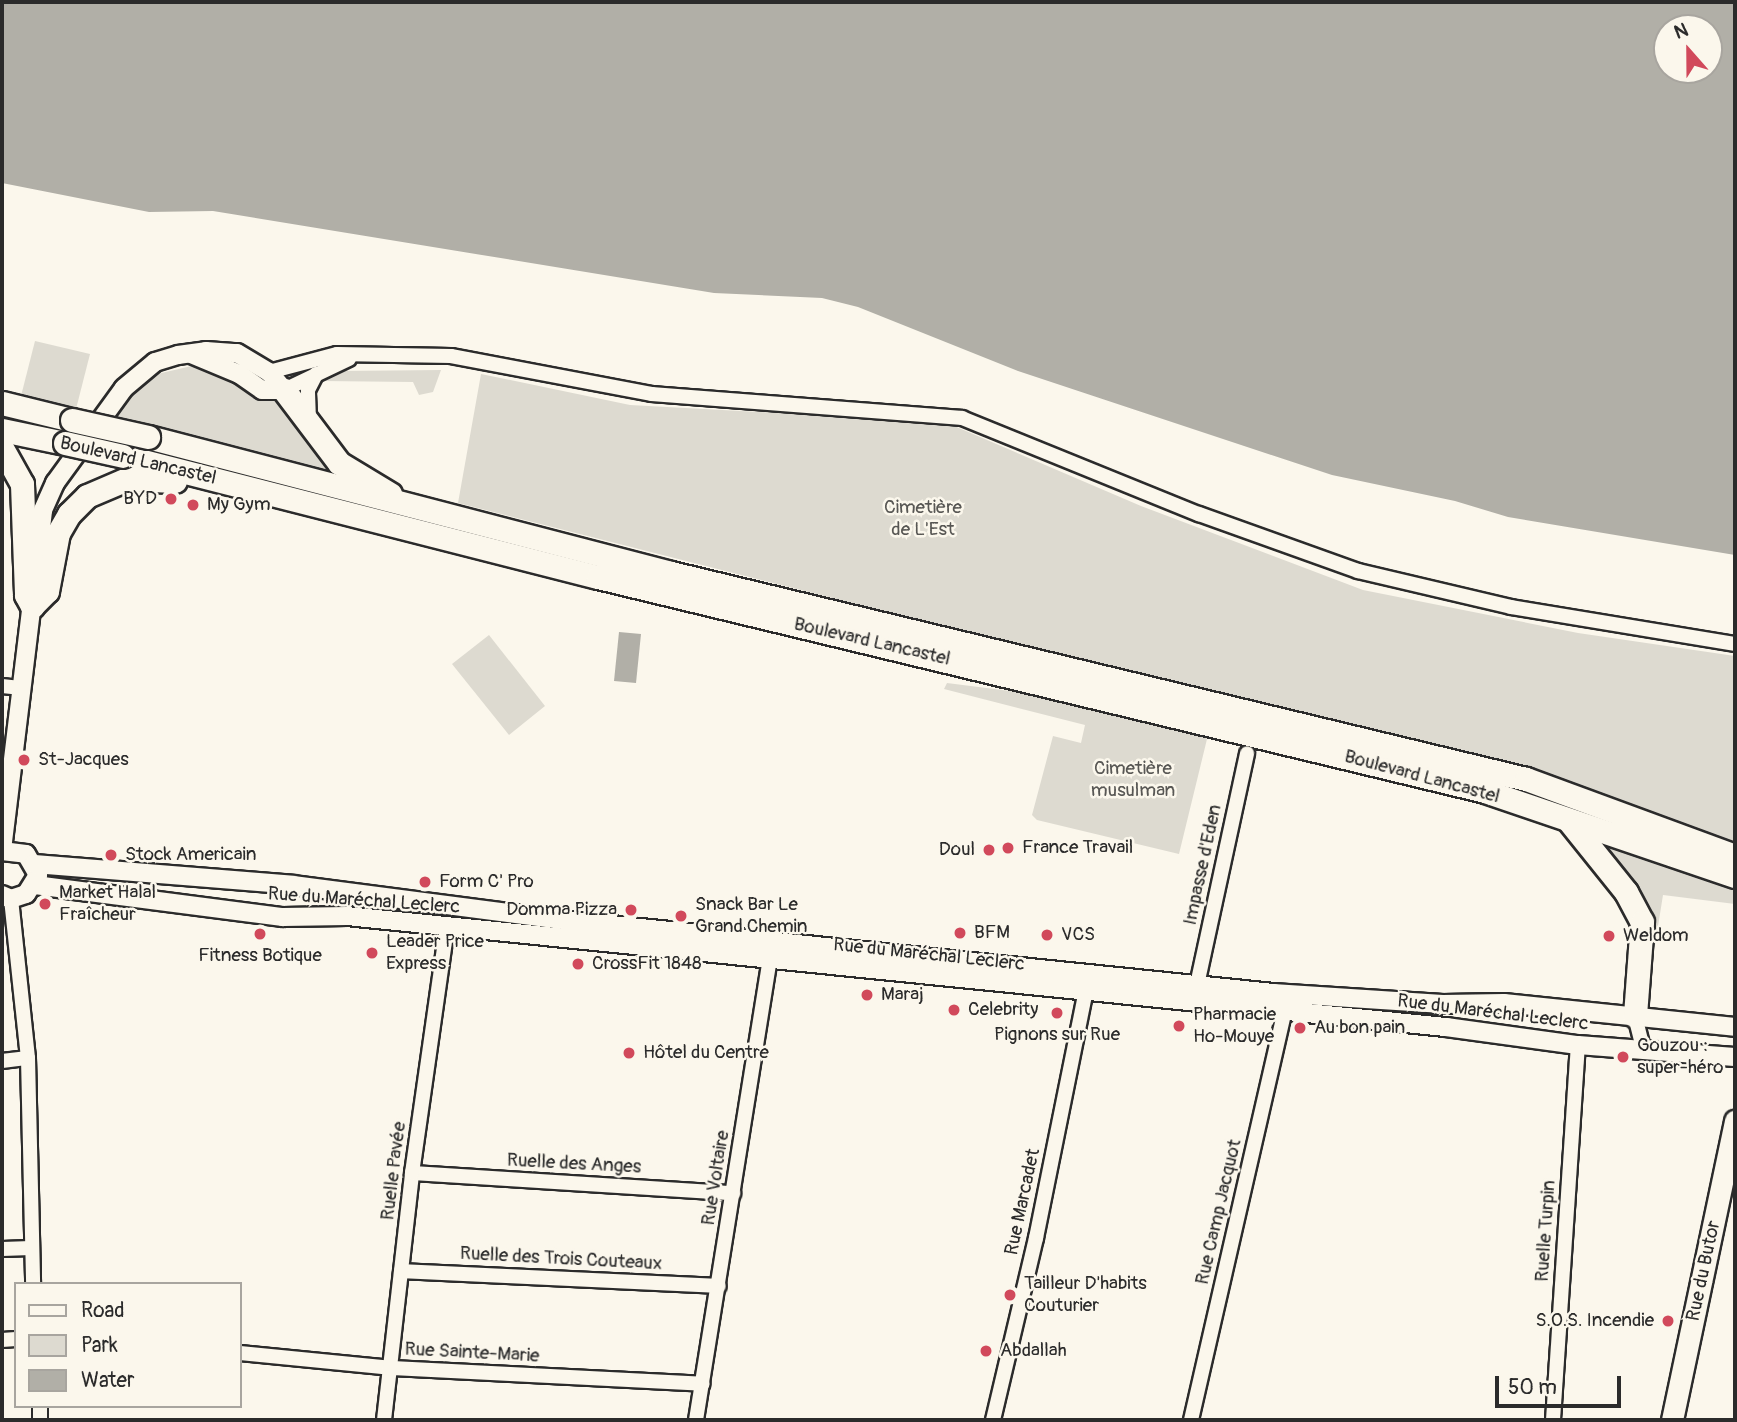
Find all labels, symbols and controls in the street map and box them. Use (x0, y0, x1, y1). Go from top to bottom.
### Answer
north arrow (1653, 14, 1723, 84)
text: N (1671, 18, 1691, 45)
street label: Boulevard Lancastel (58, 432, 218, 490)
place label: BYD (123, 488, 157, 510)
marker: BYD (163, 491, 179, 507)
place label: My Gym (207, 494, 270, 516)
marker: My Gym (185, 497, 201, 513)
park label: Cimetière de L'Est (884, 497, 962, 541)
street label: Boulevard Lancastel (792, 613, 952, 671)
street label: Boulevard Lancastel (1342, 745, 1502, 809)
place label: St-Jacques (38, 749, 129, 771)
marker: St-Jacques (16, 752, 32, 768)
park label: Cimetière musulman (1091, 758, 1175, 802)
street label: Impasse d'Eden (1179, 803, 1227, 927)
place label: France Travail (1022, 837, 1133, 859)
place label: Doul (939, 839, 975, 861)
marker: France Travail (1000, 840, 1016, 856)
marker: Doul (981, 842, 997, 858)
place label: Stock Americain (125, 844, 256, 866)
marker: Stock Americain (103, 847, 119, 863)
place label: Form C' Pro (439, 871, 534, 893)
marker: Form C' Pro (417, 874, 433, 890)
place label: Market Halal Fraîcheur (59, 882, 156, 926)
street label: Rue du Maréchal Leclerc (267, 883, 461, 919)
place label: Snack Bar Le Grand Chemin (695, 894, 807, 938)
marker: Market Halal Fraîcheur (37, 896, 53, 912)
place label: Domma Pizza (506, 899, 617, 921)
marker: Domma Pizza (623, 902, 639, 918)
marker: Snack Bar Le Grand Chemin (673, 908, 689, 924)
place label: BFM (974, 922, 1010, 944)
place label: VCS (1061, 924, 1095, 946)
marker: BFM (952, 925, 968, 941)
place label: Weldom (1623, 925, 1689, 947)
marker: Fitness Botique (252, 926, 268, 942)
marker: VCS (1039, 927, 1055, 943)
marker: Weldom (1601, 928, 1617, 944)
place label: Leader Price Express (386, 931, 484, 975)
street label: Rue du Maréchal Leclerc (832, 934, 1026, 976)
place label: Fitness Botique (198, 945, 322, 967)
marker: Leader Price Express (364, 945, 380, 961)
place label: CrossFit 1848 (592, 953, 702, 975)
marker: CrossFit 1848 (570, 956, 586, 972)
place label: Maraj (881, 984, 924, 1006)
marker: Maraj (859, 987, 875, 1003)
street label: Rue du Maréchal Leclerc (1396, 990, 1590, 1036)
place label: Celebrity (968, 999, 1038, 1021)
marker: Celebrity (946, 1002, 962, 1018)
place label: Pharmacie Ho-Mouye (1193, 1004, 1276, 1048)
marker: Pignons sur Rue (1049, 1005, 1065, 1021)
place label: Au bon pain (1314, 1017, 1405, 1039)
marker: Pharmacie Ho-Mouye (1171, 1018, 1187, 1034)
marker: Au bon pain (1292, 1020, 1308, 1036)
place label: Pignons sur Rue (994, 1024, 1120, 1046)
place label: Gouzou : super-héro (1637, 1035, 1724, 1079)
place label: Hôtel du Centre (643, 1042, 769, 1064)
marker: Hôtel du Centre (621, 1045, 637, 1061)
marker: Gouzou : super-héro (1615, 1049, 1631, 1065)
street label: Ruelle Pavée (377, 1120, 411, 1222)
street label: Rue Voltaire (697, 1129, 735, 1227)
street label: Rue Camp Jacquot (1191, 1137, 1247, 1287)
street label: Rue Marcadet (1001, 1147, 1045, 1257)
street label: Ruelle des Anges (506, 1149, 642, 1179)
street label: Ruelle Turpin (1531, 1179, 1561, 1283)
street label: Rue du Butor (1682, 1219, 1726, 1323)
street label: Ruelle des Trois Couteaux (459, 1242, 663, 1276)
place label: Tailleur D'habits Couturier (1024, 1273, 1147, 1317)
legend (14, 1282, 242, 1408)
marker: Tailleur D'habits Couturier (1002, 1287, 1018, 1303)
text: Road (81, 1297, 125, 1324)
place label: S.O.S. Incendie (1536, 1310, 1654, 1332)
marker: S.O.S. Incendie (1660, 1313, 1676, 1329)
text: Park (81, 1332, 118, 1359)
street label: Rue Sainte-Marie (404, 1338, 540, 1368)
place label: Abdallah (1000, 1340, 1067, 1362)
marker: Abdallah (978, 1343, 994, 1359)
scale bar (1499, 1362, 1625, 1406)
text: Water (81, 1367, 134, 1394)
text: 50 m (1508, 1374, 1557, 1401)

